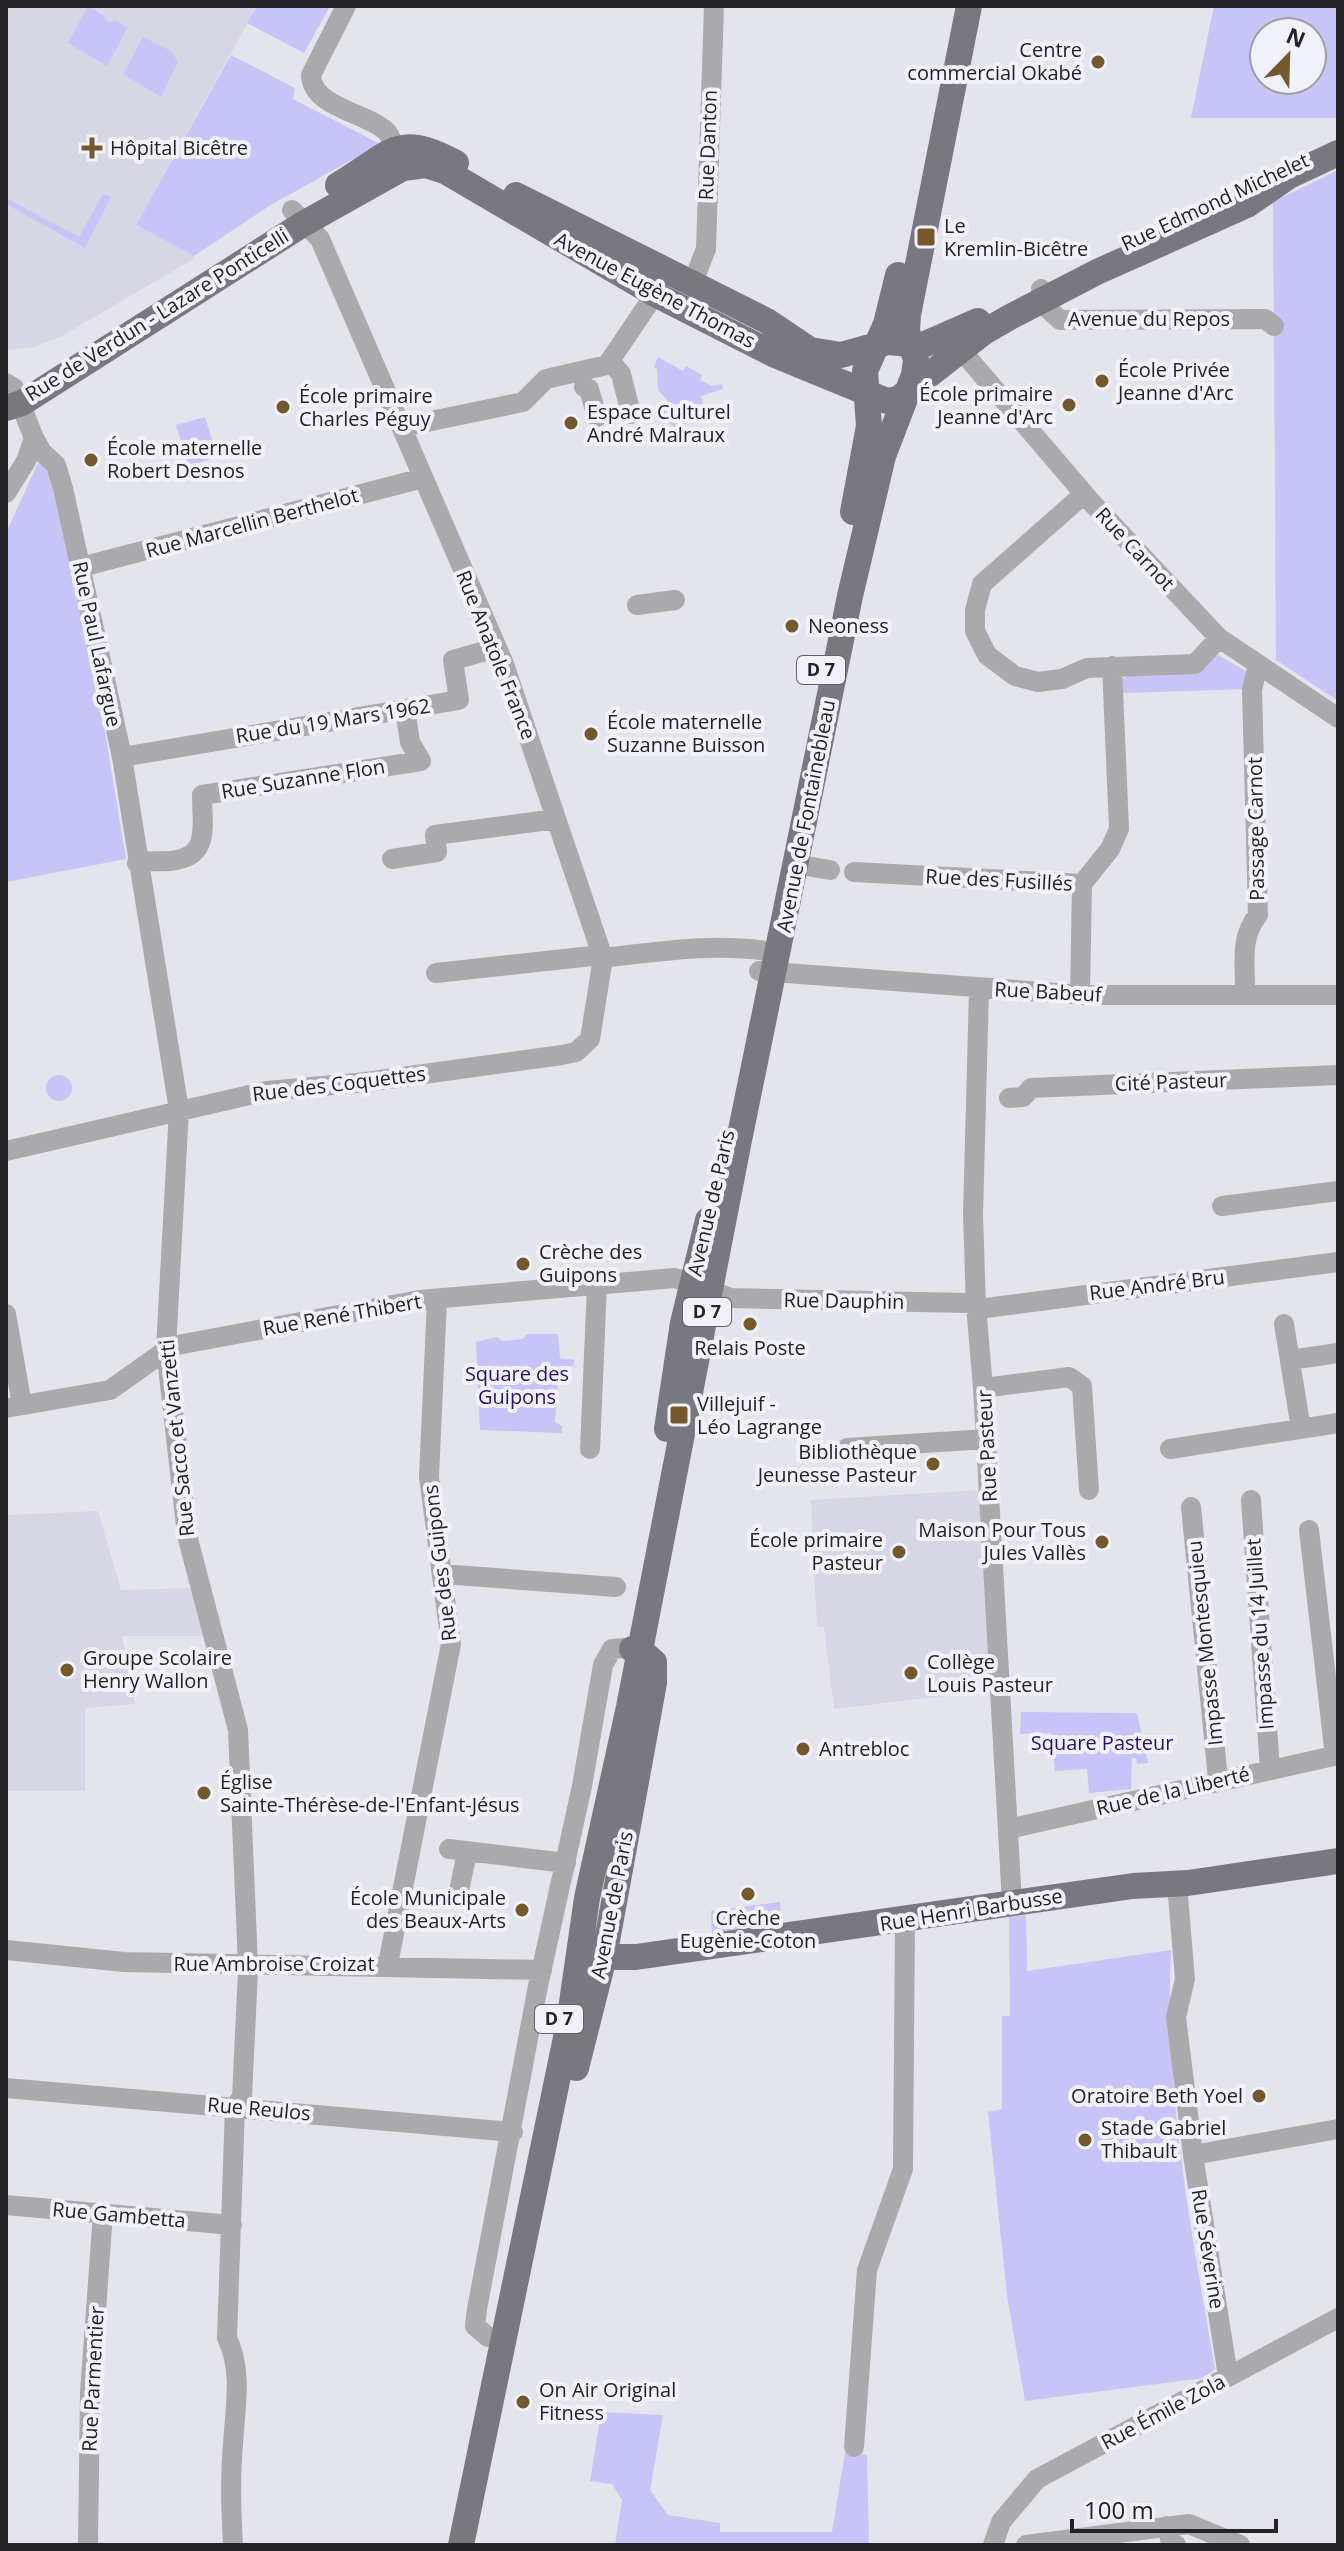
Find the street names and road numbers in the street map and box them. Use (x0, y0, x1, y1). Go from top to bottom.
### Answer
street label: Rue Danton (692, 89, 723, 201)
street label: Rue Edmond Michelet (1117, 146, 1313, 257)
street label: Rue de Verdun - Lazare Ponticelli (20, 222, 294, 407)
street label: Avenue Eugène Thomas (550, 225, 760, 354)
street label: Avenue du Repos (1068, 305, 1230, 332)
street label: Rue Marcellin Berthelot (143, 481, 361, 564)
street label: Rue Carnot (1090, 501, 1181, 596)
street label: Rue Paul Lafargue (67, 559, 128, 729)
street label: Rue Anatole France (450, 566, 543, 743)
road number: D 7 (797, 656, 845, 684)
street label: Rue du 19 Mars 1962 (234, 692, 432, 749)
street label: Avenue de Fontainebleau (770, 697, 841, 935)
street label: Rue Suzanne Flon (219, 752, 387, 805)
street label: Passage Carnot (1241, 757, 1270, 901)
street label: Rue des Fusillés (925, 862, 1073, 897)
street label: Rue Babeuf (994, 975, 1104, 1008)
street label: Rue des Coquettes (251, 1059, 427, 1108)
street label: Cité Pasteur (1114, 1066, 1228, 1097)
street label: Avenue de Paris (681, 1127, 740, 1279)
street label: Rue André Bru (1088, 1263, 1226, 1306)
street label: Rue Dauphin (783, 1286, 905, 1315)
street label: Rue René Thibert (261, 1287, 423, 1342)
road number: D 7 (683, 1298, 731, 1326)
street label: Rue Sacco et Vanzetti (153, 1338, 200, 1538)
street label: Rue Pasteur (970, 1389, 1003, 1503)
street label: Rue des Guipons (417, 1483, 462, 1643)
street label: Impasse du 14 Juillet (1239, 1537, 1280, 1731)
street label: Impasse Montesquieu (1180, 1539, 1229, 1747)
street label: Rue de la Liberté (1094, 1760, 1252, 1821)
street label: Avenue de Paris (584, 1829, 639, 1981)
street label: Rue Henri Barbusse (878, 1882, 1064, 1937)
street label: Rue Ambroise Croizat (173, 1950, 375, 1977)
road number: D 7 (535, 2005, 583, 2033)
street label: Rue Reulos (206, 2091, 312, 2126)
street label: Rue Séverine (1186, 2187, 1231, 2311)
street label: Rue Gambetta (51, 2195, 187, 2234)
street label: Rue Parmentier (75, 2305, 110, 2453)
street label: Rue Émile Zola (1096, 2368, 1230, 2456)

